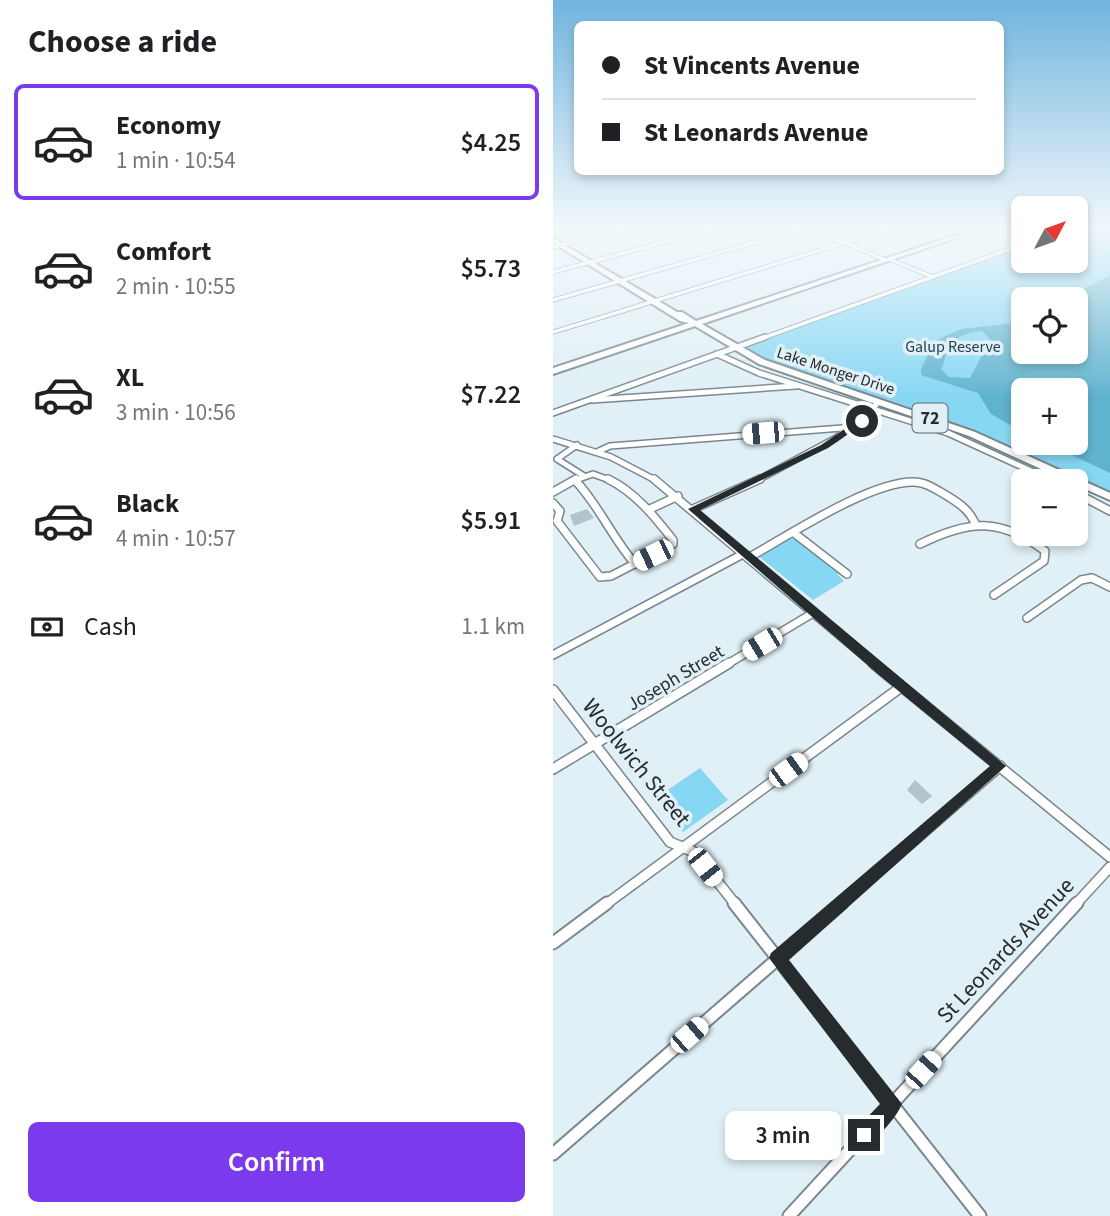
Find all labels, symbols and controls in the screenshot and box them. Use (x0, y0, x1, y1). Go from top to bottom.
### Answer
text: Choose a ride (28, 19, 217, 65)
text: St Vincents Avenue (644, 47, 860, 84)
text: Economy (116, 107, 221, 144)
icon: car (32, 111, 95, 174)
text: St Leonards Avenue (644, 114, 869, 151)
text: $4.25 (460, 124, 521, 161)
text: 1 min · 10:54 (116, 144, 236, 177)
north arrow (1011, 196, 1089, 273)
map controls (1011, 196, 1088, 546)
text: Comfort (116, 233, 211, 270)
icon: car (32, 237, 95, 300)
text: $5.73 (460, 250, 521, 287)
text: 2 min · 10:55 (116, 270, 236, 303)
button: locate (1011, 287, 1088, 364)
park label: Galup Reserve (905, 336, 1001, 358)
street label: Lake Monger Drive (774, 342, 898, 400)
text: XL (116, 359, 144, 396)
icon: car (32, 363, 95, 426)
text: $7.22 (460, 376, 521, 413)
button: + (1011, 378, 1088, 455)
text: 3 min · 10:56 (116, 396, 236, 429)
road number: 72 (913, 404, 947, 432)
route start (846, 405, 878, 437)
car (742, 421, 785, 445)
button: − (1011, 469, 1088, 546)
text: Black (116, 485, 179, 522)
icon: car (32, 489, 95, 552)
text: $5.91 (460, 502, 521, 539)
text: 4 min · 10:57 (116, 522, 236, 555)
car (630, 536, 677, 574)
icon: cash (28, 608, 66, 646)
text: Cash (84, 608, 137, 645)
text: 1.1 km (461, 610, 525, 643)
car (739, 624, 786, 664)
street label: Joseph Street (622, 638, 730, 718)
street label: Woolwich Street (575, 691, 699, 834)
car (765, 749, 812, 791)
car (684, 844, 727, 890)
street label: St Leonards Avenue (929, 870, 1082, 1031)
car (667, 1013, 712, 1057)
car (902, 1047, 945, 1093)
callout: 3 min (724, 1110, 839, 1160)
text: 3 min (756, 1119, 810, 1152)
route end (848, 1119, 880, 1151)
button: Confirm (28, 1122, 525, 1202)

